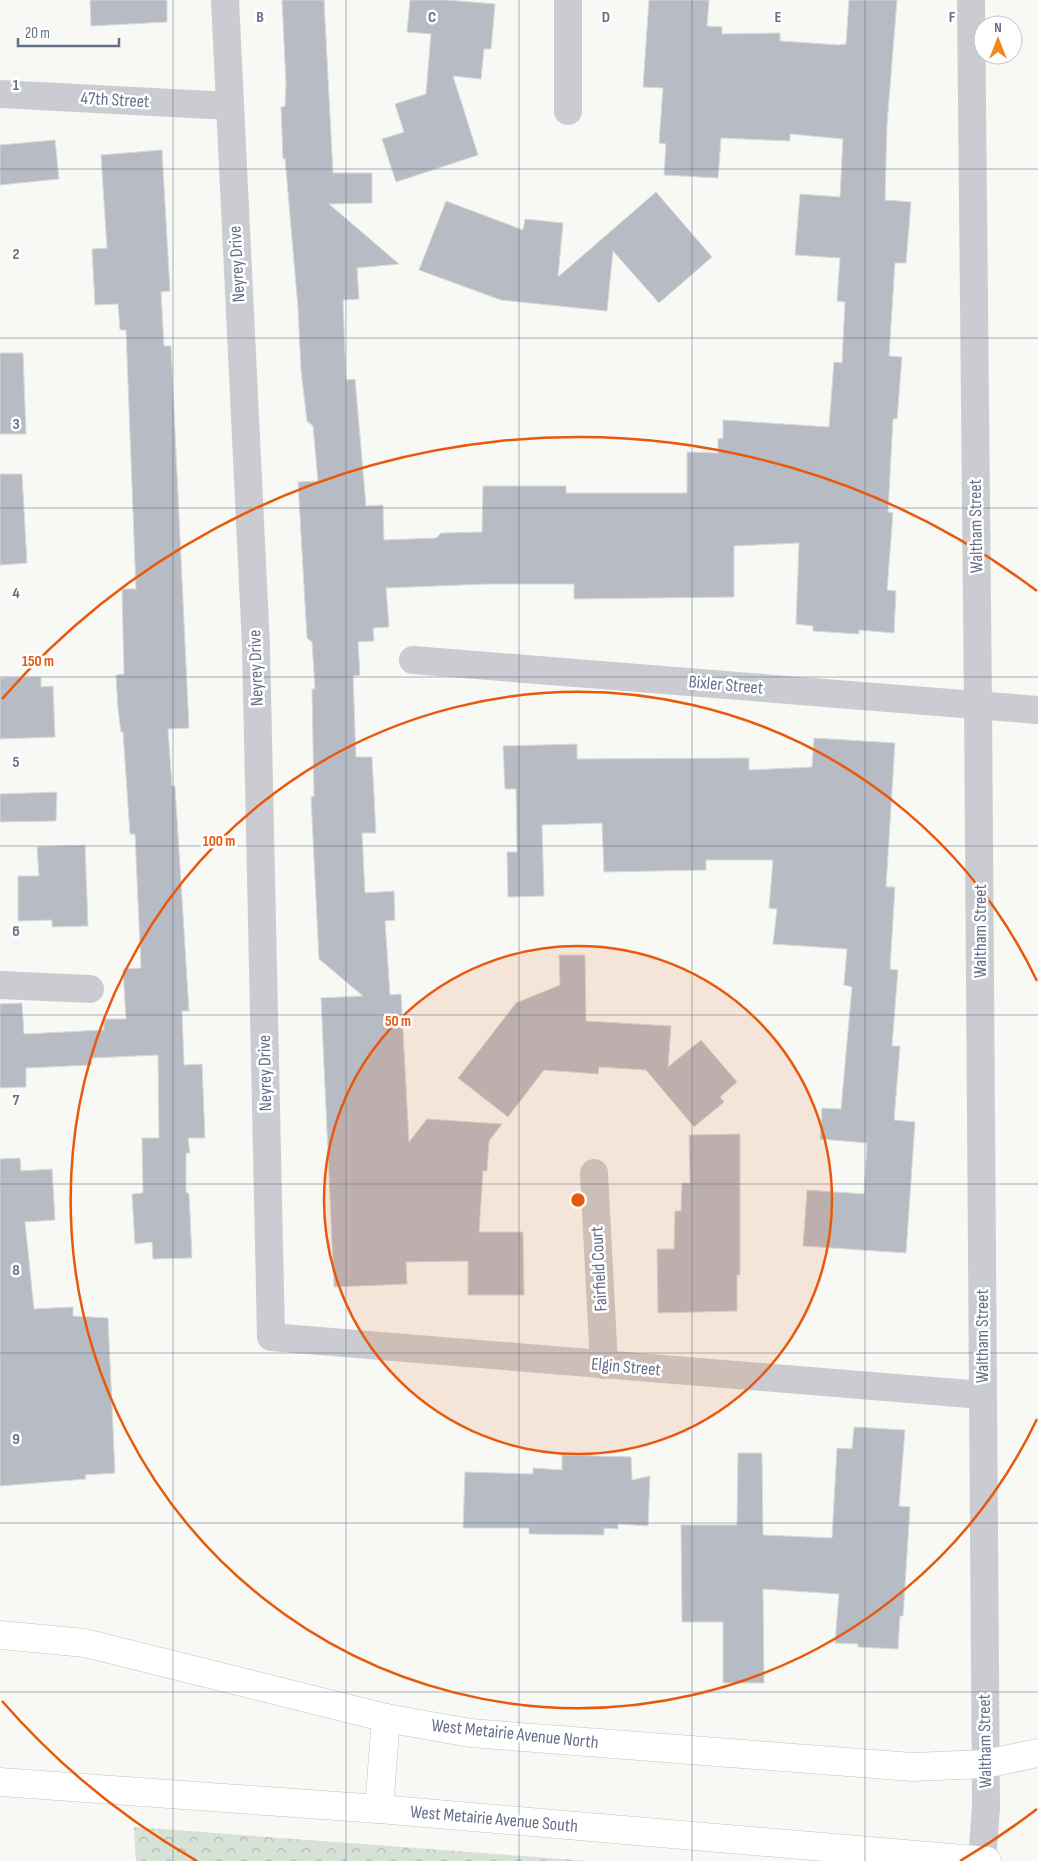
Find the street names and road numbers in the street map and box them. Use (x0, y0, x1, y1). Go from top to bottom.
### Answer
street label: 47th Street (80, 88, 150, 112)
street label: Neyrey Drive (225, 225, 249, 303)
street label: Waltham Street (965, 478, 987, 573)
street label: Neyrey Drive (244, 629, 268, 707)
street label: Bixler Street (688, 671, 765, 699)
street label: Waltham Street (970, 883, 991, 978)
street label: Neyrey Drive (254, 1035, 276, 1111)
street label: Fairfield Court (586, 1225, 612, 1312)
street label: Waltham Street (972, 1288, 993, 1383)
street label: Elgin Street (590, 1353, 662, 1381)
street label: Waltham Street (974, 1693, 996, 1788)
street label: West Metairie Avenue North (430, 1715, 600, 1753)
street label: West Metairie Avenue South (409, 1801, 579, 1837)

